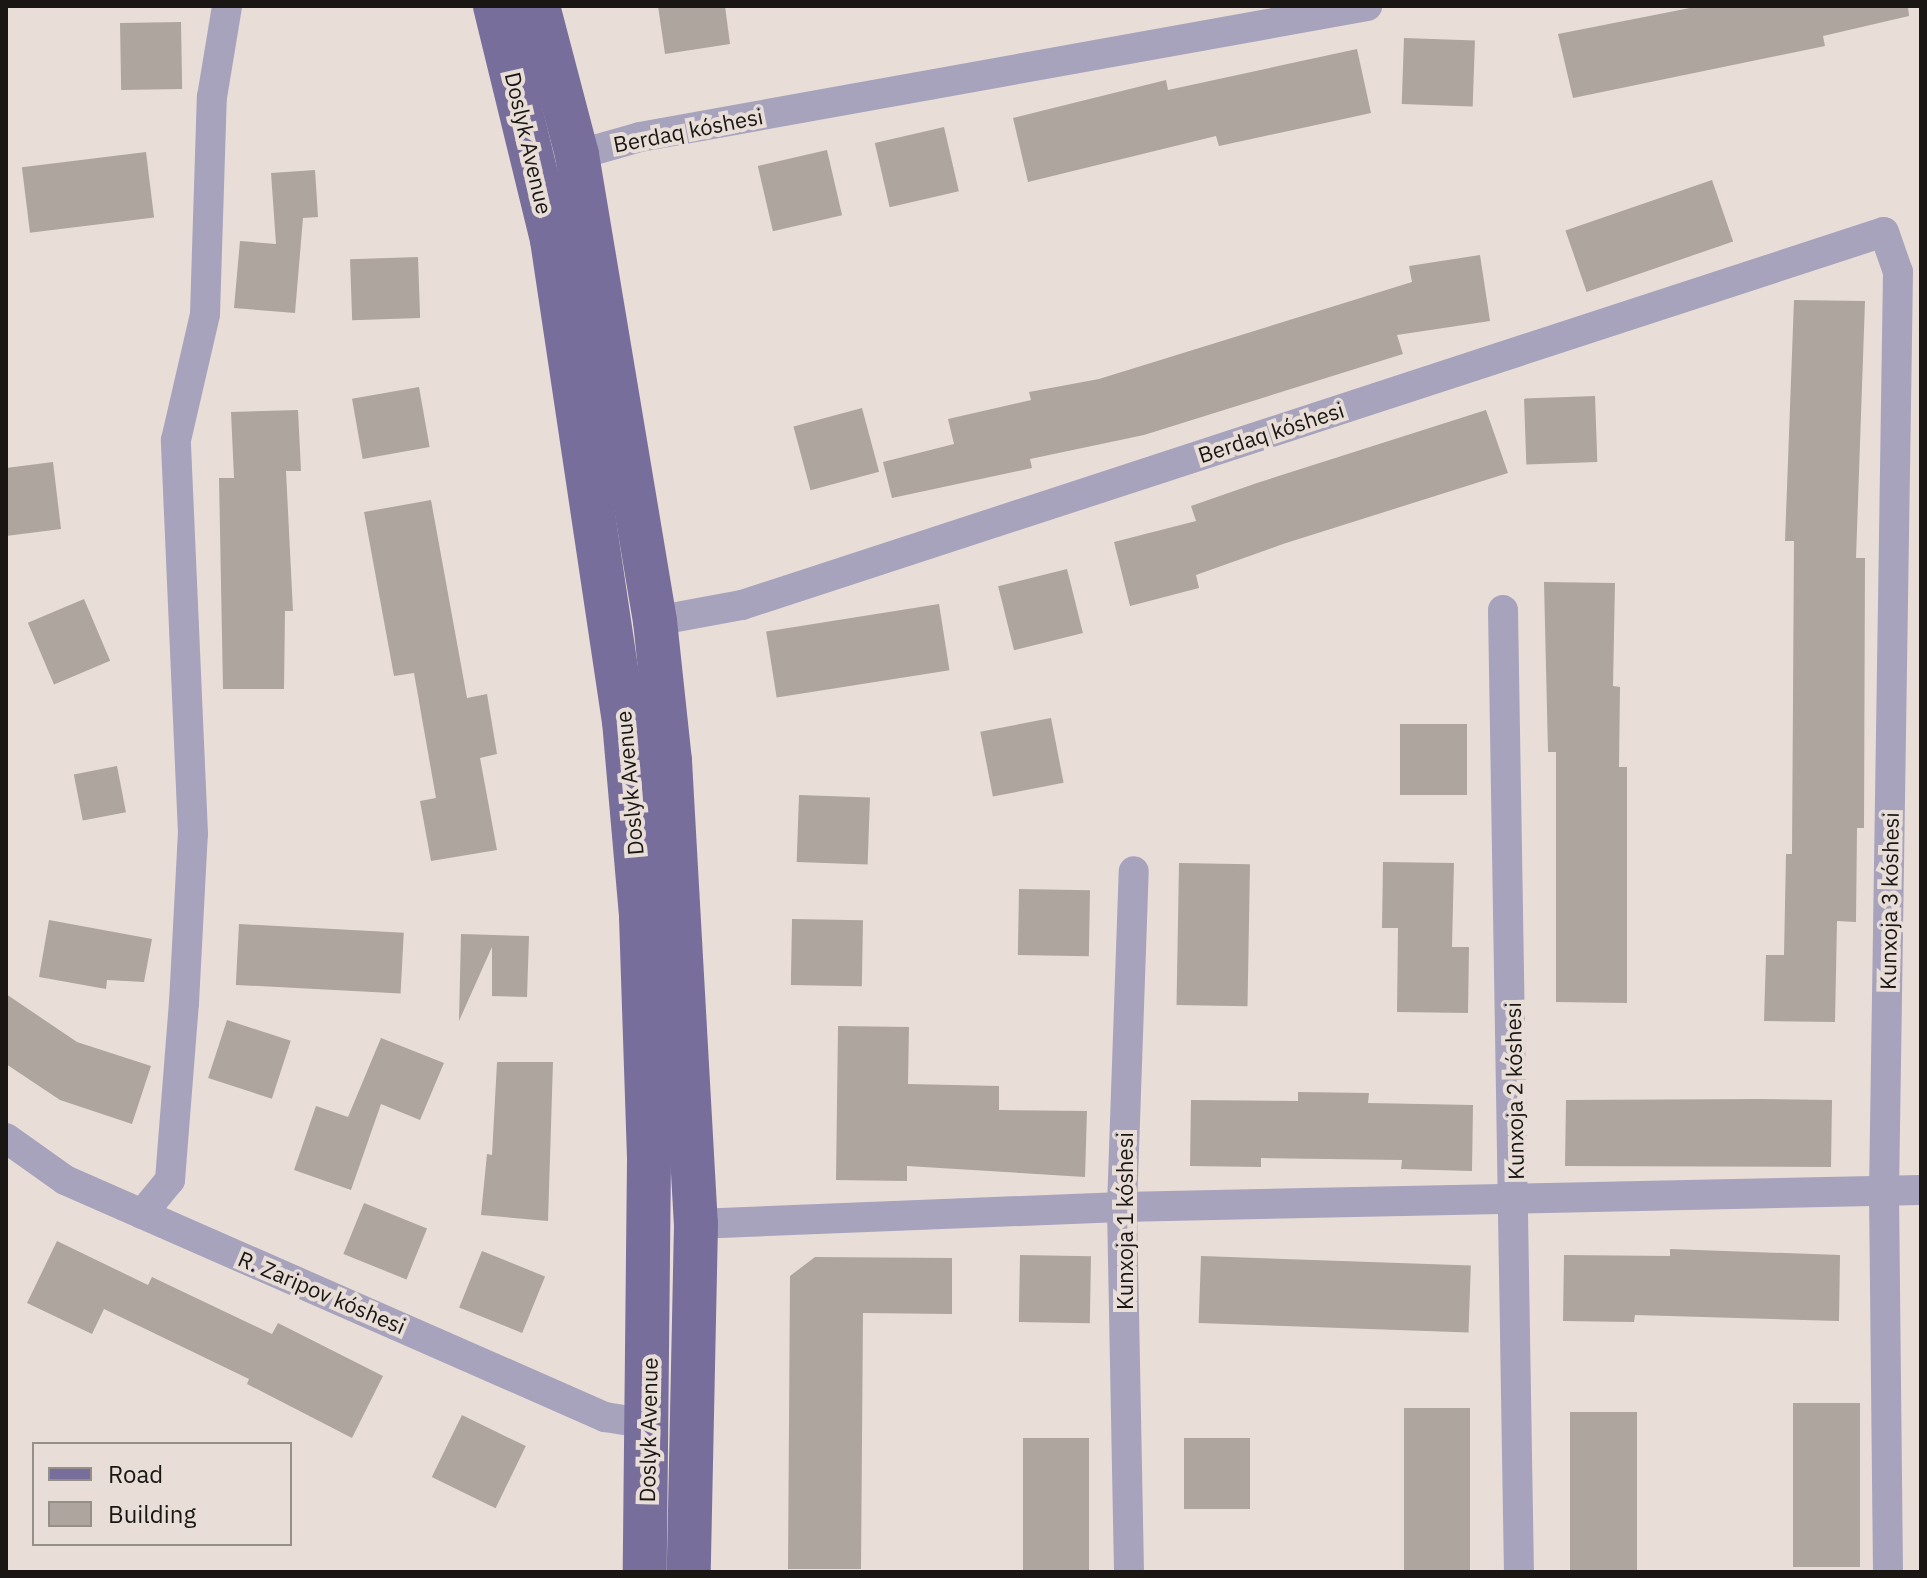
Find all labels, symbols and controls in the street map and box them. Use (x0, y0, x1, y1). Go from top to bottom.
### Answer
street label: Doslyk Avenue (500, 69, 558, 217)
street label: Berdaq kóshesi (611, 103, 765, 157)
street label: Berdaq kóshesi (1195, 396, 1347, 468)
street label: Doslyk Avenue (610, 710, 648, 856)
street label: Kunxoja 3 kóshesi (1874, 812, 1904, 990)
street label: Kunxoja 2 kóshesi (1499, 1002, 1529, 1180)
street label: Kunxoja 1 kóshesi (1112, 1132, 1138, 1310)
street label: R. Zaripov kóshesi (234, 1245, 410, 1339)
street label: Doslyk Avenue (634, 1357, 662, 1503)
legend (32, 1442, 292, 1546)
text: Road (108, 1458, 163, 1490)
text: Building (108, 1498, 196, 1530)

